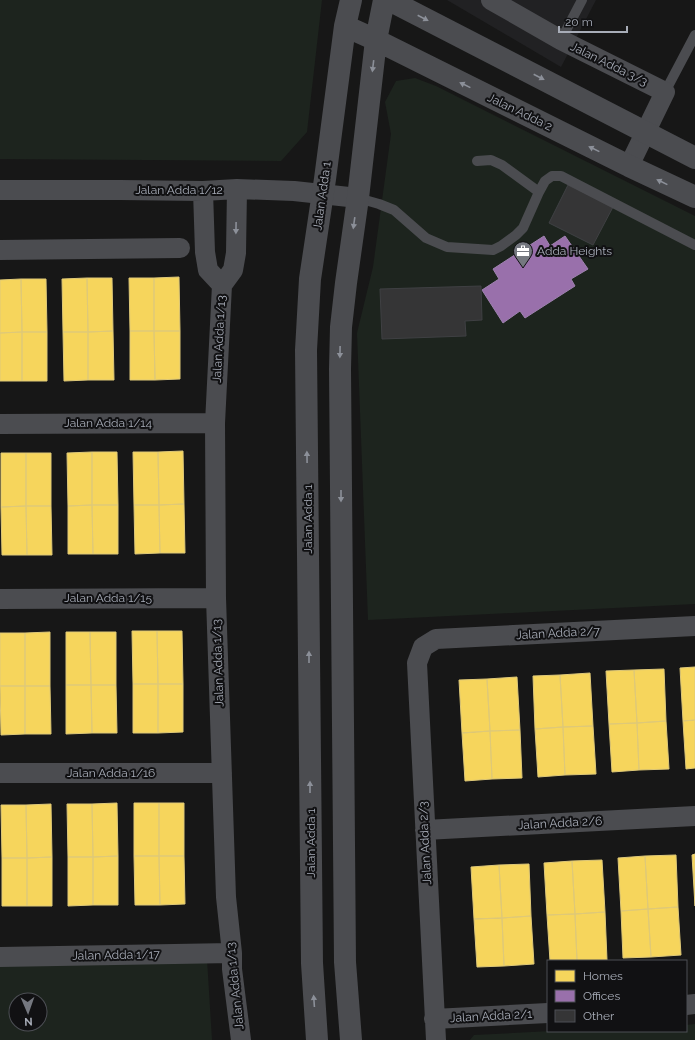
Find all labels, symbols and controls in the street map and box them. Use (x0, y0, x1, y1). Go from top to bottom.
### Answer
scale bar (559, 8, 627, 34)
one-way arrow (418, 15, 429, 21)
text: 20 m (565, 15, 593, 29)
street label: Jalan Adda 3/3 (568, 39, 650, 89)
one-way arrow (370, 60, 376, 72)
one-way arrow (533, 74, 545, 80)
one-way arrow (460, 81, 471, 88)
street label: Jalan Adda 2 (485, 90, 555, 134)
one-way arrow (589, 146, 600, 152)
street label: Jalan Adda 1 (310, 161, 334, 231)
one-way arrow (656, 179, 668, 185)
street label: Jalan Adda 1/12 (135, 183, 223, 197)
one-way arrow (351, 217, 357, 229)
one-way arrow (233, 222, 240, 234)
office icon: Adda Heights (512, 240, 534, 268)
place label: Adda Heights (537, 244, 612, 258)
street label: Jalan Adda 1/13 (210, 295, 228, 383)
one-way arrow (337, 346, 343, 359)
street label: Jalan Adda 1/14 (64, 416, 152, 430)
one-way arrow (304, 450, 310, 463)
street label: Jalan Adda 1 (301, 484, 315, 554)
one-way arrow (338, 490, 344, 503)
street label: Jalan Adda 1/15 (64, 591, 152, 605)
street label: Jalan Adda 1/13 (209, 619, 227, 707)
street label: Jalan Adda 2/7 (516, 624, 601, 642)
one-way arrow (306, 650, 312, 663)
street label: Jalan Adda 1/16 (67, 766, 155, 780)
one-way arrow (307, 780, 313, 793)
street label: Jalan Adda 2/3 (416, 801, 434, 885)
street label: Jalan Adda 1 (304, 808, 318, 878)
street label: Jalan Adda 2/6 (517, 814, 603, 832)
street label: Jalan Adda 1/13 (223, 942, 247, 1030)
street label: Jalan Adda 1/17 (72, 947, 161, 963)
legend (547, 960, 687, 1032)
text: Homes (583, 969, 623, 983)
text: Offices (583, 989, 620, 1003)
north arrow (8, 992, 48, 1032)
one-way arrow (311, 995, 318, 1007)
street label: Jalan Adda 2/1 (449, 1007, 533, 1025)
text: Other (583, 1009, 615, 1023)
text: N (24, 1015, 33, 1028)

